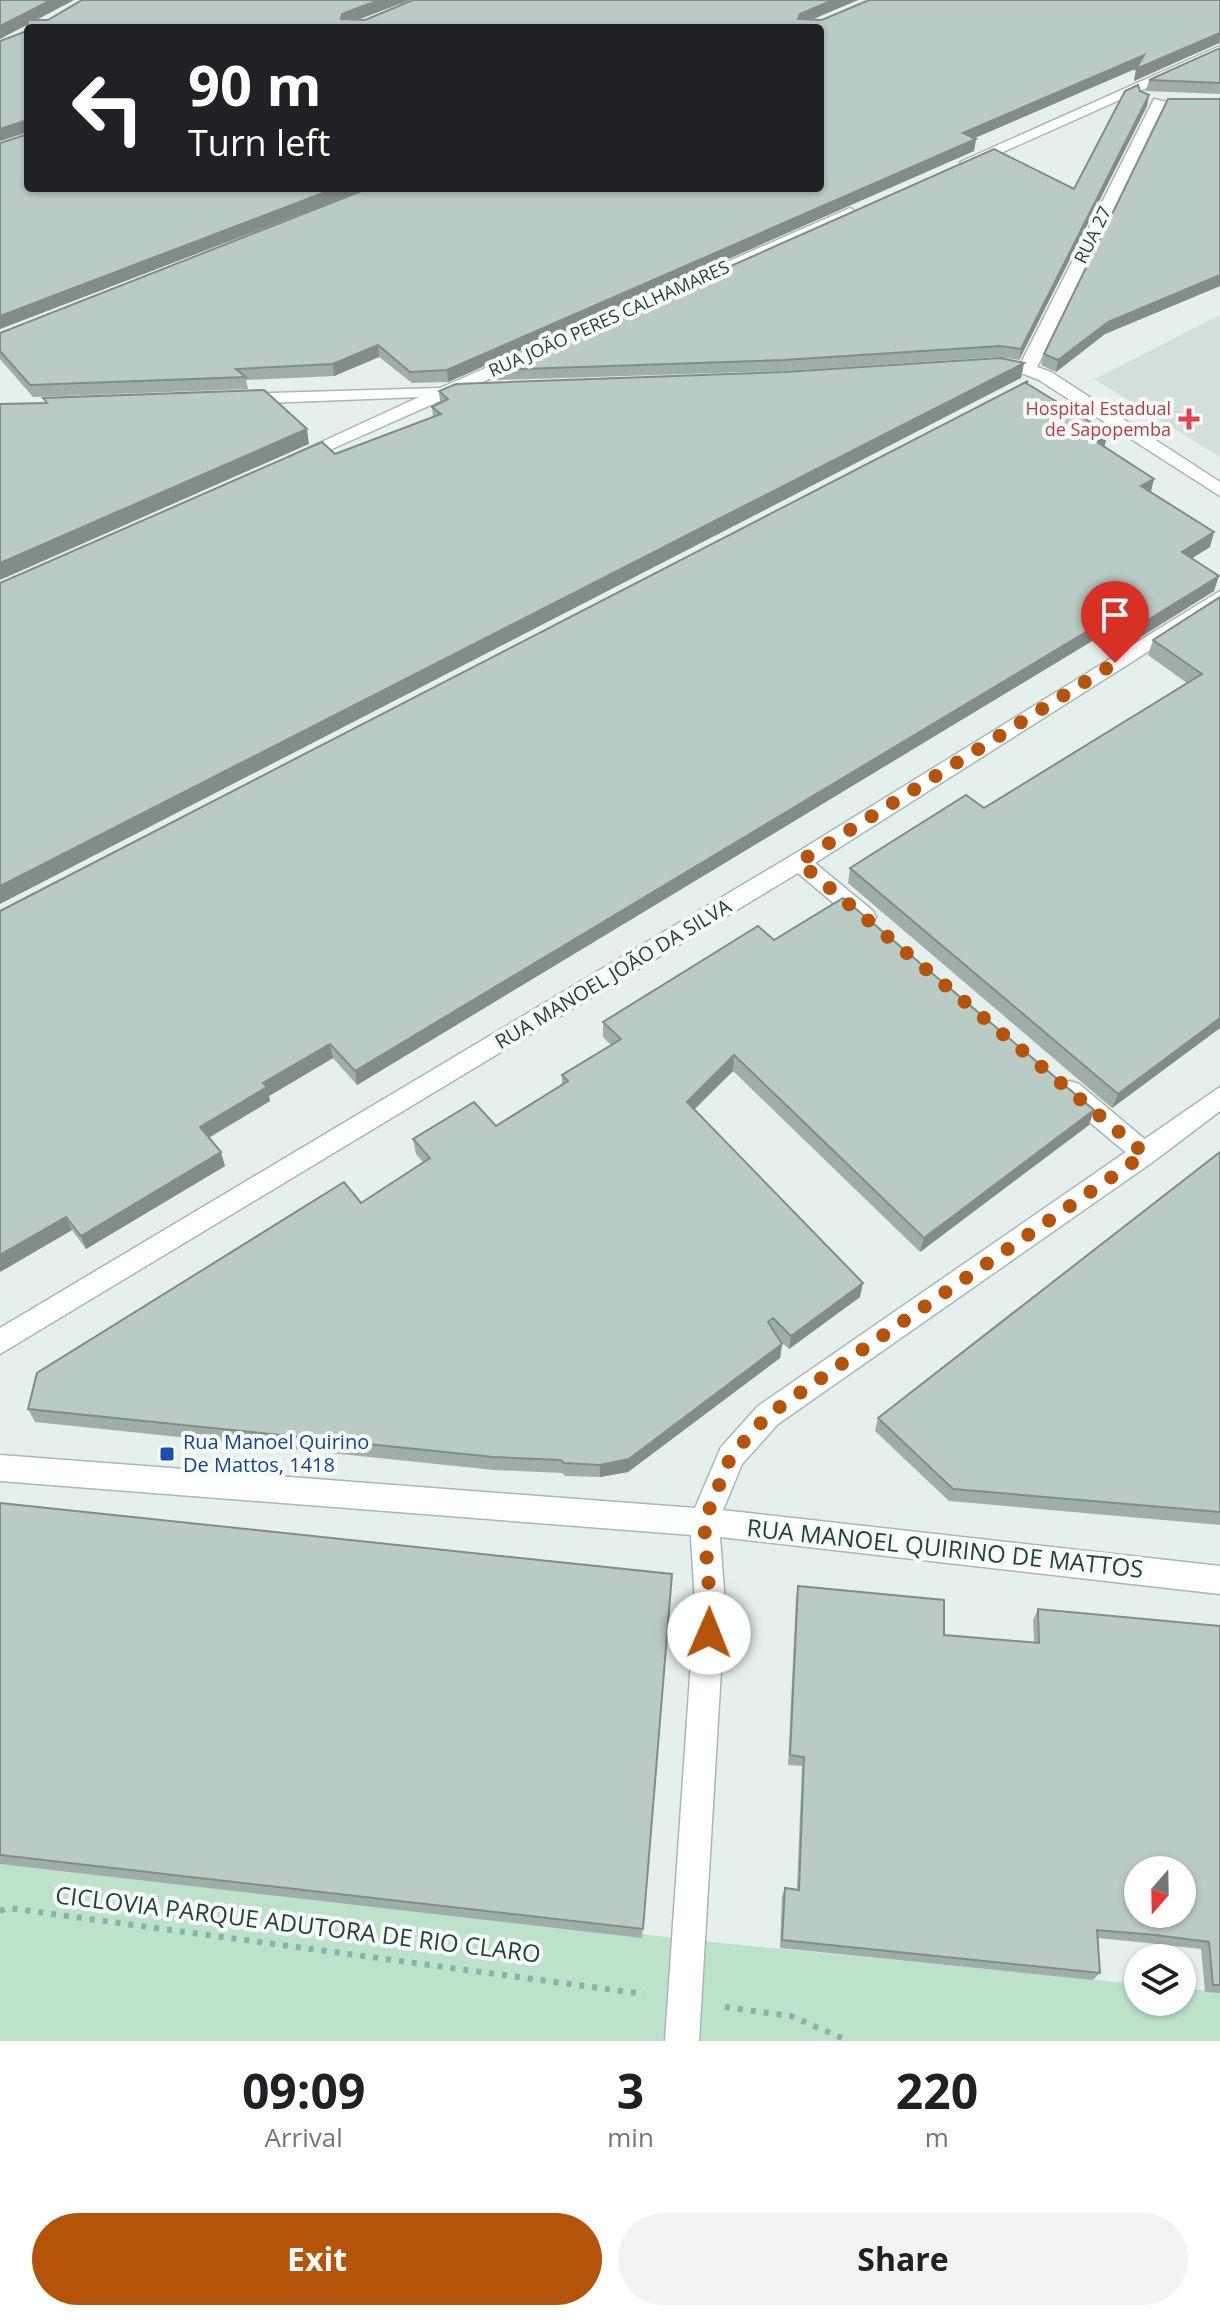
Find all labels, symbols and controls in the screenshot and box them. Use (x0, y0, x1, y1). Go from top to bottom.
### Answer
text: 90 m (188, 46, 322, 122)
icon: left (56, 56, 160, 160)
text: Turn left (188, 118, 330, 167)
street label: RUA 27 (1068, 202, 1116, 267)
street label: RUA JOÃO PERES CALHAMARES (484, 254, 733, 382)
place label: Hospital Estadual de Sapopemba (1026, 396, 1171, 441)
marker: Hospital Estadual de Sapopemba (1178, 408, 1200, 430)
pin (1081, 581, 1149, 663)
icon: arrive (1093, 593, 1137, 637)
street label: RUA MANOEL JOÃO DA SILVA (490, 892, 736, 1055)
place label: Rua Manoel Quirino De Mattos, 1418 (183, 1428, 369, 1478)
marker: Rua Manoel Quirino De Mattos, 1418 (158, 1445, 176, 1463)
street label: RUA MANOEL QUIRINO DE MATTOS (745, 1510, 1145, 1585)
position arrow (667, 1591, 751, 1675)
north arrow (1124, 1856, 1196, 1928)
map controls (1124, 1856, 1196, 2016)
street label: CICLOVIA PARQUE ADUTORA DE RIO CLARO (54, 1877, 543, 1970)
button: layers (1124, 1944, 1196, 2016)
text: 09:09 (242, 2058, 365, 2123)
text: 3 (617, 2058, 644, 2123)
text: 220 (896, 2058, 978, 2123)
text: Arrival (264, 2119, 343, 2155)
text: min (607, 2119, 654, 2155)
text: m (925, 2119, 949, 2155)
button: Exit (32, 2213, 602, 2305)
button: Share (618, 2213, 1188, 2305)

